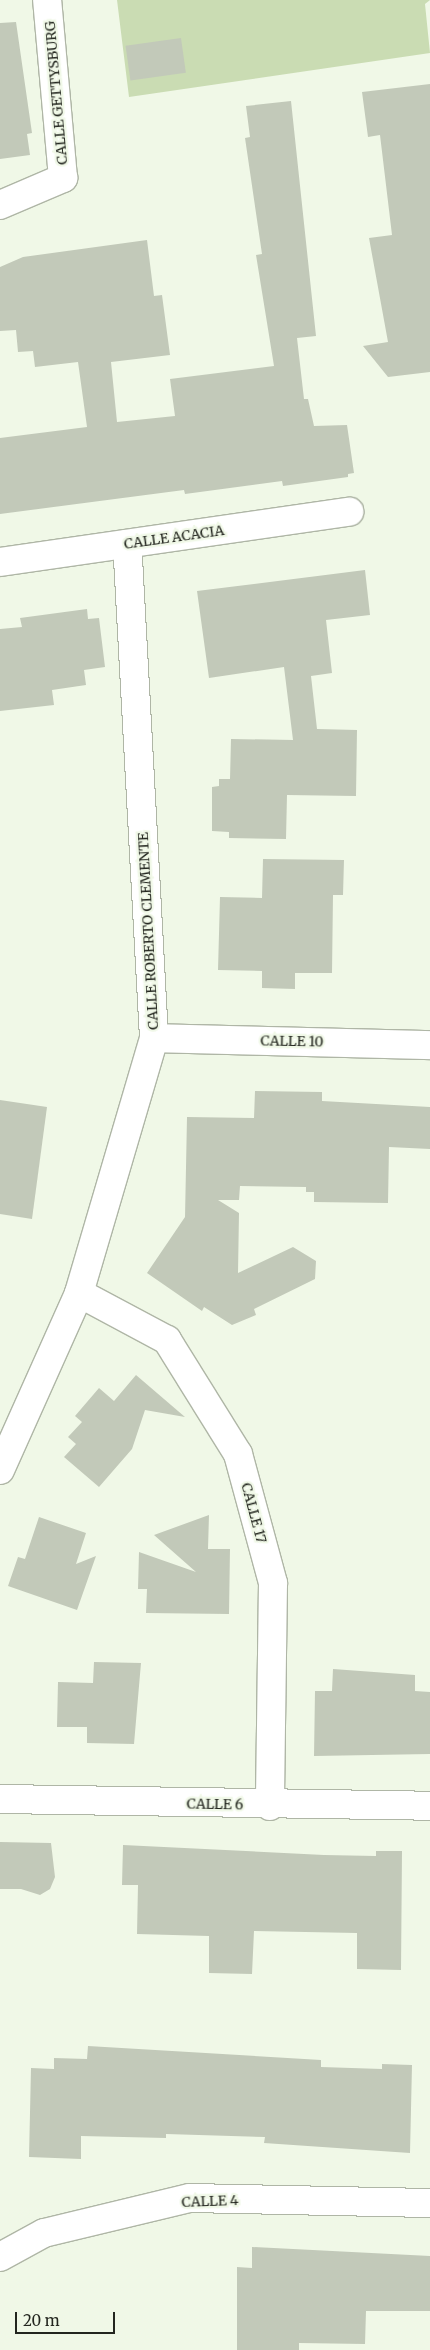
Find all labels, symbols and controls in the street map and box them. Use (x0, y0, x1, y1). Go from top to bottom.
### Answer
street label: CALLE GETTYSBURG (41, 21, 71, 165)
street label: CALLE ACACIA (123, 522, 225, 552)
street label: CALLE ROBERTO CLEMENTE (134, 832, 162, 1030)
street label: CALLE 10 (260, 1032, 324, 1050)
street label: CALLE 17 (238, 1481, 270, 1545)
street label: CALLE 6 (186, 1795, 244, 1813)
street label: CALLE 4 (181, 2192, 239, 2210)
scale bar (18, 2302, 118, 2334)
text: 20 m (23, 2311, 60, 2330)

